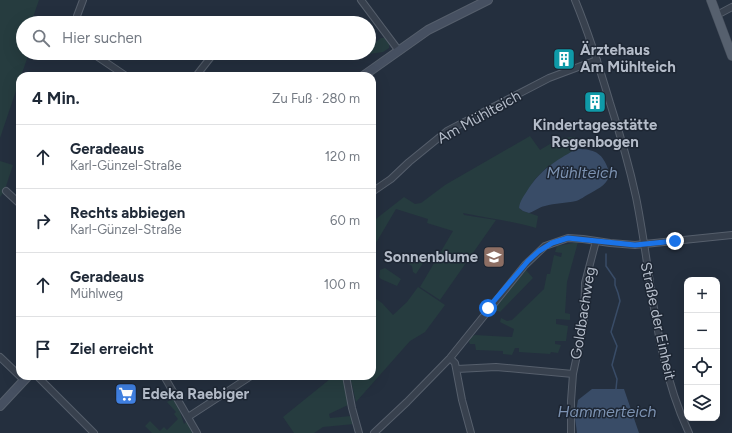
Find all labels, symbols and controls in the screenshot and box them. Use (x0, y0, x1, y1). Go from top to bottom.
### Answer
search box (16, 16, 376, 60)
icon: search (30, 27, 52, 49)
text: Hier suchen (62, 29, 142, 47)
place label: Ärztehaus Am Mühlteich (580, 40, 676, 76)
building icon: Ärztehaus Am Mühlteich (551, 46, 577, 72)
street label: Am Mühlteich (434, 87, 524, 147)
text: 4 Min. (32, 88, 80, 108)
building icon: Kindertagesstätte Regenbogen (582, 89, 608, 115)
text: Zu Fuß · 280 m (272, 91, 360, 106)
place label: Kindertagesstätte Regenbogen (533, 116, 658, 151)
text: Geradeaus (70, 140, 144, 158)
icon: ahead (32, 146, 54, 168)
text: 120 m (325, 149, 360, 164)
text: Karl-Günzel-Straße (70, 158, 182, 173)
water label: Mühlteich (546, 163, 618, 182)
text: Rechts abbiegen (70, 204, 185, 222)
icon: right (32, 210, 54, 232)
text: 60 m (330, 213, 360, 228)
text: Karl-Günzel-Straße (70, 222, 182, 237)
route end (666, 232, 684, 250)
school or university icon: Sonnenblume (481, 244, 507, 270)
place label: Sonnenblume (384, 248, 479, 266)
street label: Straße der Einheit (637, 260, 679, 382)
street label: Goldbachweg (567, 265, 599, 361)
text: Geradeaus (70, 268, 144, 286)
icon: ahead (32, 274, 54, 296)
text: 100 m (324, 277, 360, 292)
map controls (684, 277, 720, 421)
button: + (684, 277, 720, 313)
text: Mühlweg (70, 286, 123, 301)
route start (479, 299, 497, 317)
button: − (684, 313, 720, 349)
icon: arrive (32, 338, 54, 360)
text: Ziel erreicht (70, 340, 154, 358)
button: locate (684, 349, 720, 385)
supermarket icon: Edeka Raebiger (113, 381, 139, 407)
place label: Edeka Raebiger (142, 385, 249, 403)
button: layers (684, 385, 720, 421)
water label: Hammerteich (557, 402, 657, 421)

